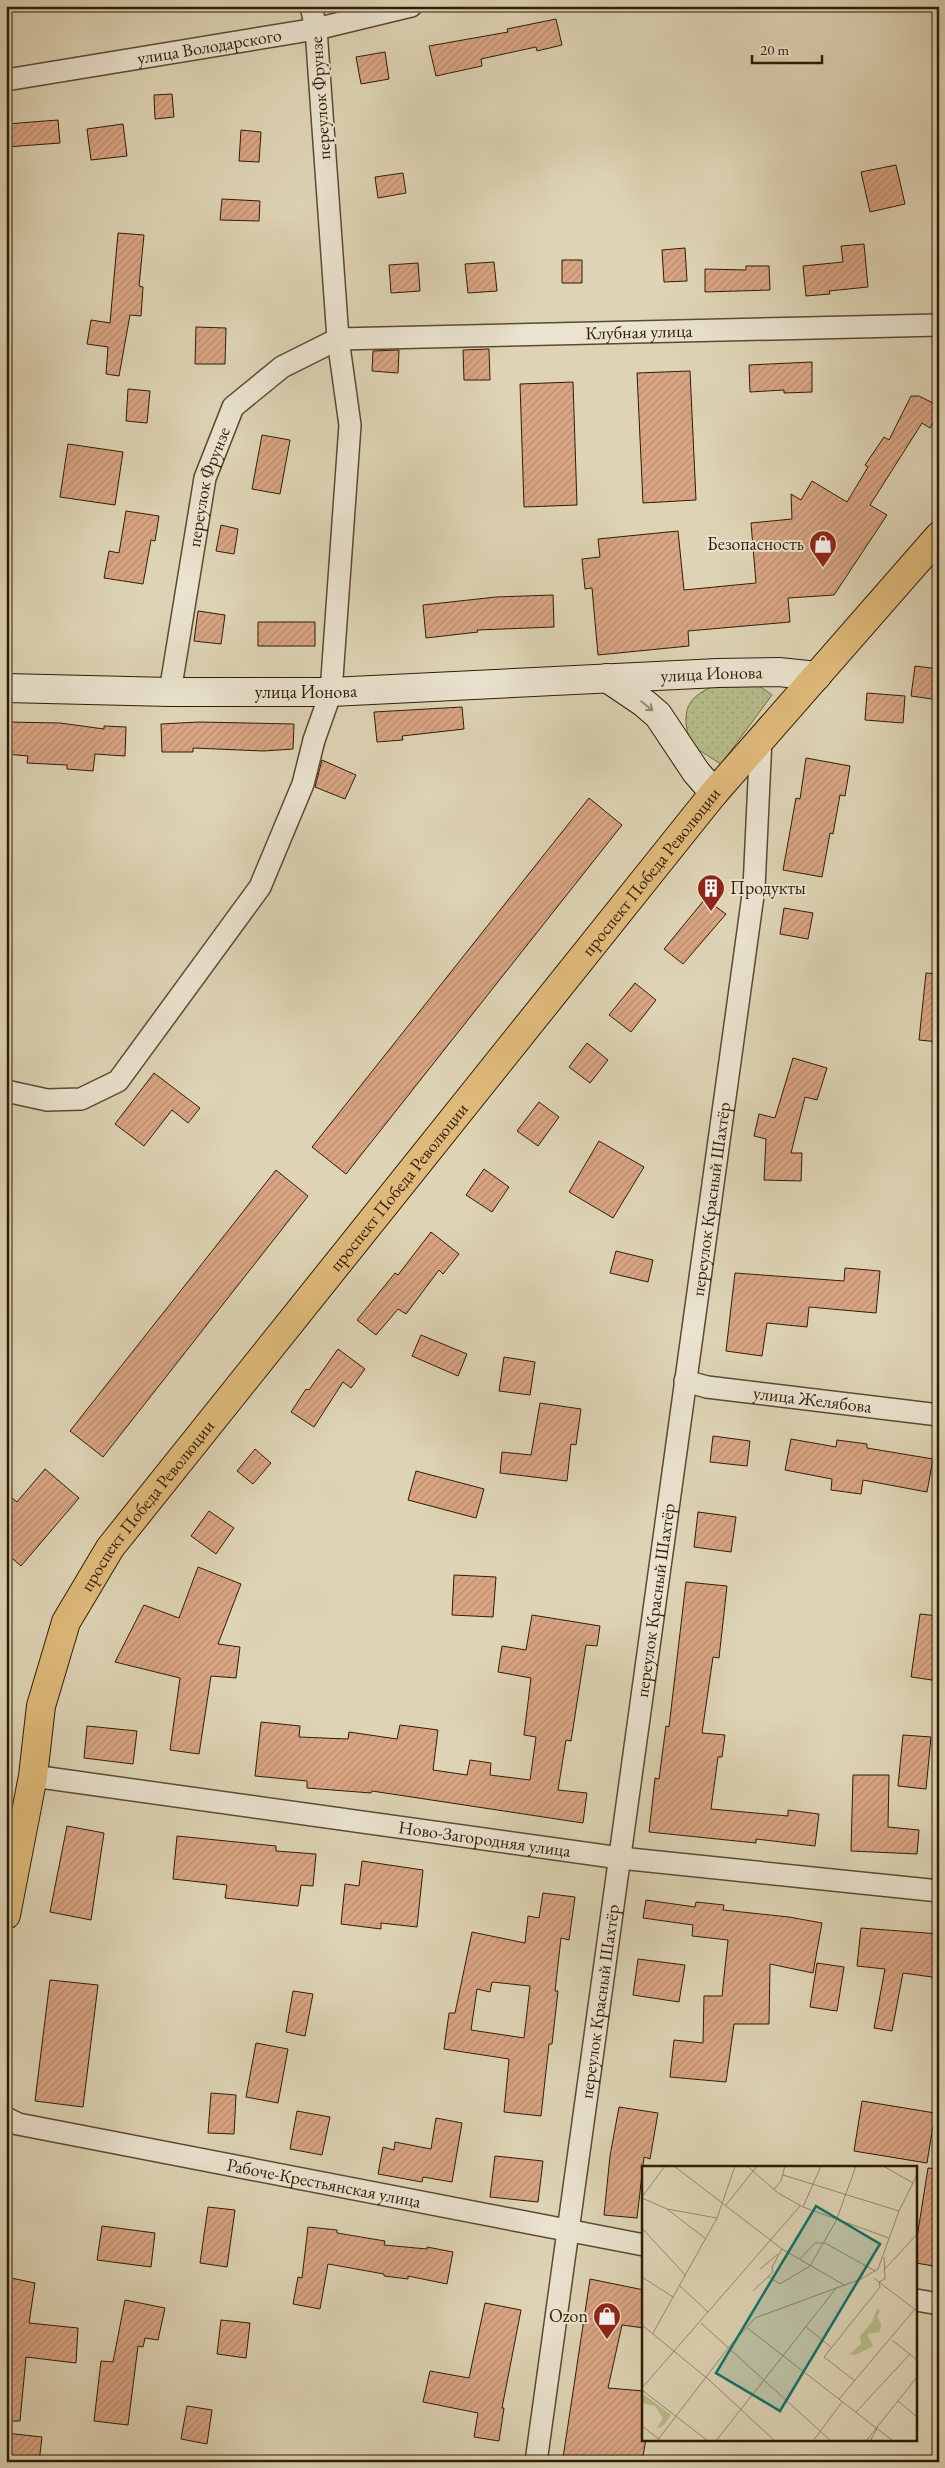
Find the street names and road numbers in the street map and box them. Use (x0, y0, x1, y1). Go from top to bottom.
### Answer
street label: улица Володарского (135, 23, 283, 69)
street label: переулок Фрунзе (304, 36, 335, 160)
street label: Клубная улица (585, 319, 694, 344)
street label: переулок Фрунзе (182, 423, 235, 548)
street label: улица Ионова (660, 660, 764, 687)
street label: улица Ионова (255, 679, 358, 703)
street label: проспект Победа Революции (576, 782, 725, 960)
street label: проспект Победа Революции (324, 1097, 473, 1276)
street label: переулок Красный Шахтёр (686, 1100, 735, 1297)
street label: улица Желябова (752, 1381, 874, 1418)
street label: проспект Победа Революции (75, 1414, 219, 1595)
street label: переулок Красный Шахтёр (630, 1502, 680, 1699)
street label: Ново-Загородняя улица (397, 1815, 573, 1862)
street label: переулок Красный Шахтёр (574, 1903, 624, 2100)
street label: Рабоче-Крестьянская улица (225, 2153, 424, 2213)

